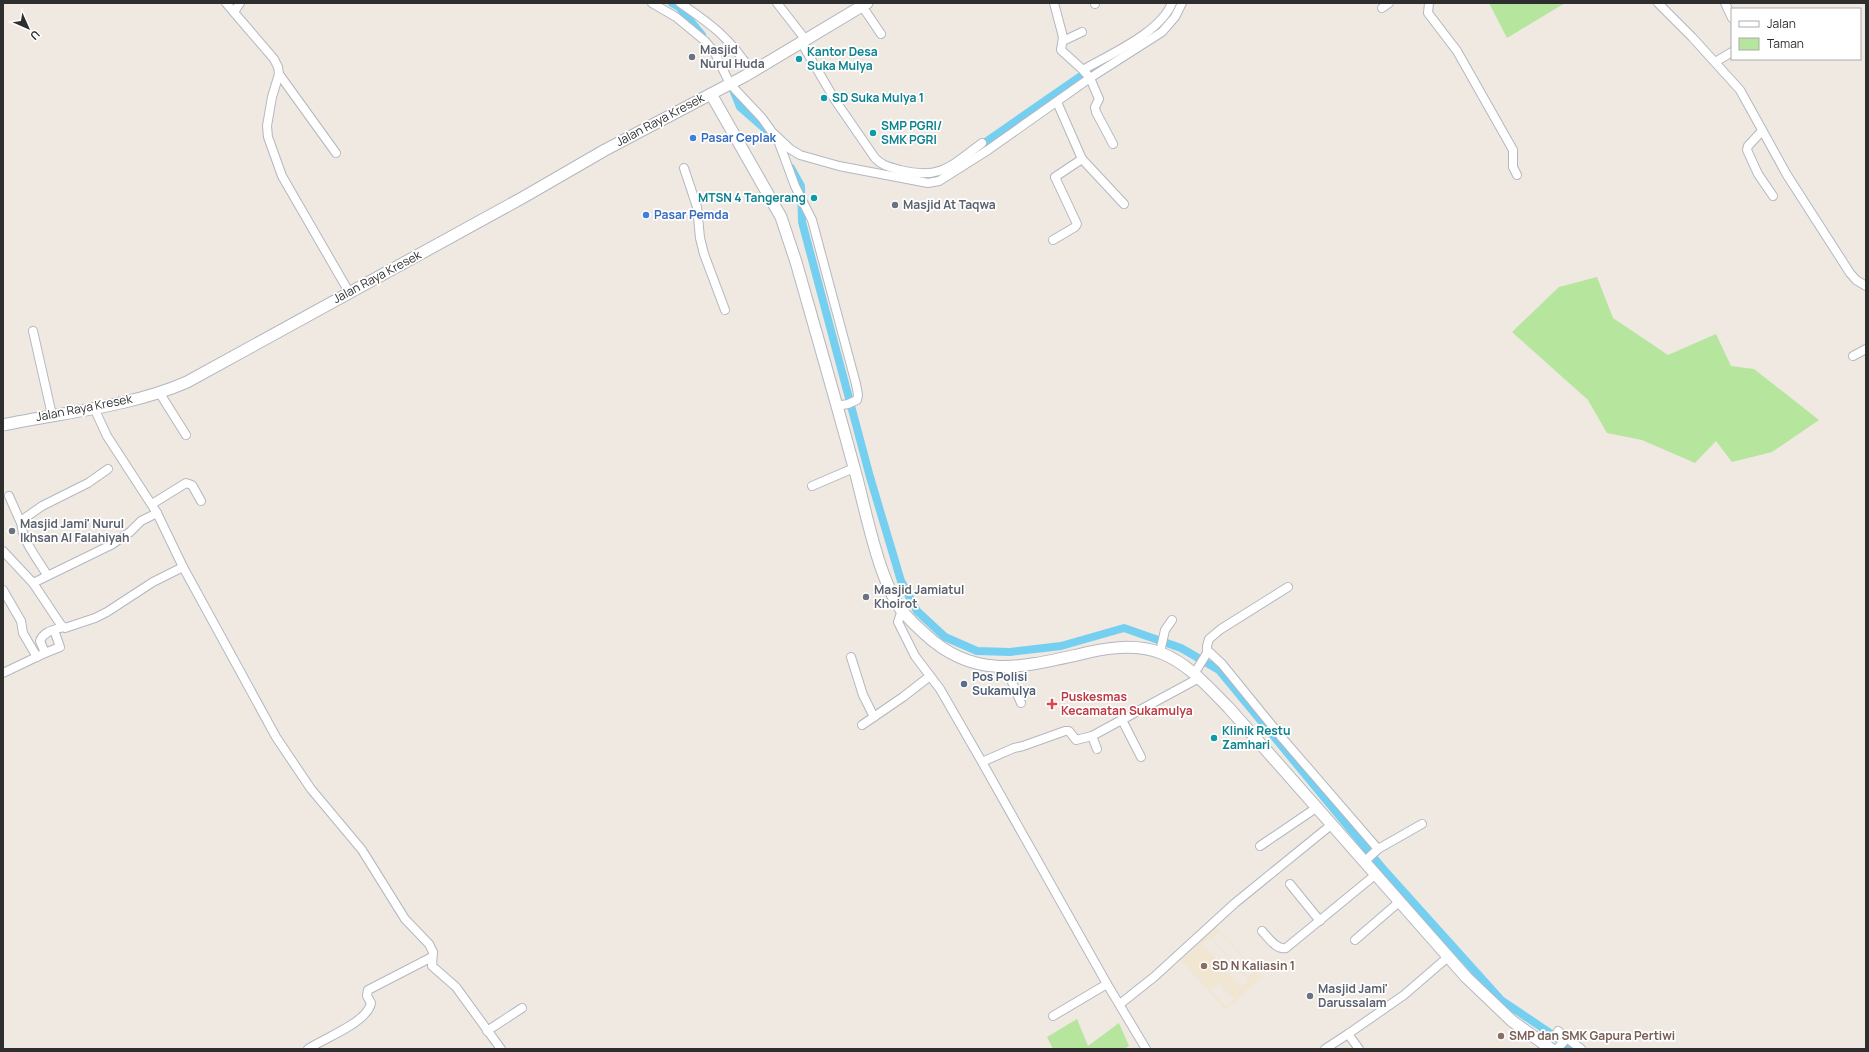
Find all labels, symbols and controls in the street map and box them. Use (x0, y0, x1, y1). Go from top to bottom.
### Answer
north arrow (8, 8, 48, 48)
legend (1731, 8, 1861, 60)
text: Jalan (1767, 15, 1796, 32)
text: U (27, 27, 44, 44)
text: Taman (1767, 35, 1804, 52)
place label: Masjid Nurul Huda (700, 41, 765, 72)
place label: Kantor Desa Suka Mulya (807, 43, 878, 74)
marker: Masjid Nurul Huda (687, 52, 697, 62)
marker: Kantor Desa Suka Mulya (794, 54, 804, 64)
street label: Jalan Raya Kresek (613, 89, 708, 150)
place label: SD Suka Mulya 1 (832, 89, 924, 106)
marker: SD Suka Mulya 1 (819, 93, 829, 103)
place label: SMP PGRI/ SMK PGRI (881, 117, 942, 148)
marker: SMP PGRI/ SMK PGRI (868, 128, 878, 138)
place label: Pasar Ceplak (701, 129, 777, 146)
marker: Pasar Ceplak (688, 133, 698, 143)
place label: MTSN 4 Tangerang (698, 189, 806, 206)
marker: MTSN 4 Tangerang (809, 193, 819, 203)
place label: Masjid At Taqwa (903, 196, 996, 213)
marker: Masjid At Taqwa (890, 200, 900, 210)
place label: Pasar Pemda (654, 206, 729, 223)
marker: Pasar Pemda (641, 210, 651, 220)
street label: Jalan Raya Kresek (330, 246, 425, 307)
street label: Jalan Raya Kresek (34, 390, 135, 425)
place label: Masjid Jami' Nurul Ikhsan Al Falahiyah (20, 515, 129, 546)
marker: Masjid Jami' Nurul Ikhsan Al Falahiyah (7, 526, 17, 536)
place label: Masjid Jamiatul Khoirot (874, 581, 964, 612)
marker: Masjid Jamiatul Khoirot (861, 592, 871, 602)
place label: Pos Polisi Sukamulya (972, 668, 1036, 699)
marker: Pos Polisi Sukamulya (959, 679, 969, 689)
place label: Puskesmas Kecamatan Sukamulya (1061, 688, 1193, 719)
marker: Puskesmas Kecamatan Sukamulya (1046, 698, 1058, 710)
place label: Klinik Restu Zamhari (1222, 722, 1291, 753)
marker: Klinik Restu Zamhari (1209, 733, 1219, 743)
place label: SD N Kaliasin 1 (1212, 957, 1295, 974)
marker: SD N Kaliasin 1 (1199, 961, 1209, 971)
place label: Masjid Jami' Darussalam (1318, 980, 1388, 1011)
marker: Masjid Jami' Darussalam (1305, 991, 1315, 1001)
place label: SMP dan SMK Gapura Pertiwi (1509, 1027, 1675, 1044)
marker: SMP dan SMK Gapura Pertiwi (1496, 1031, 1506, 1041)

